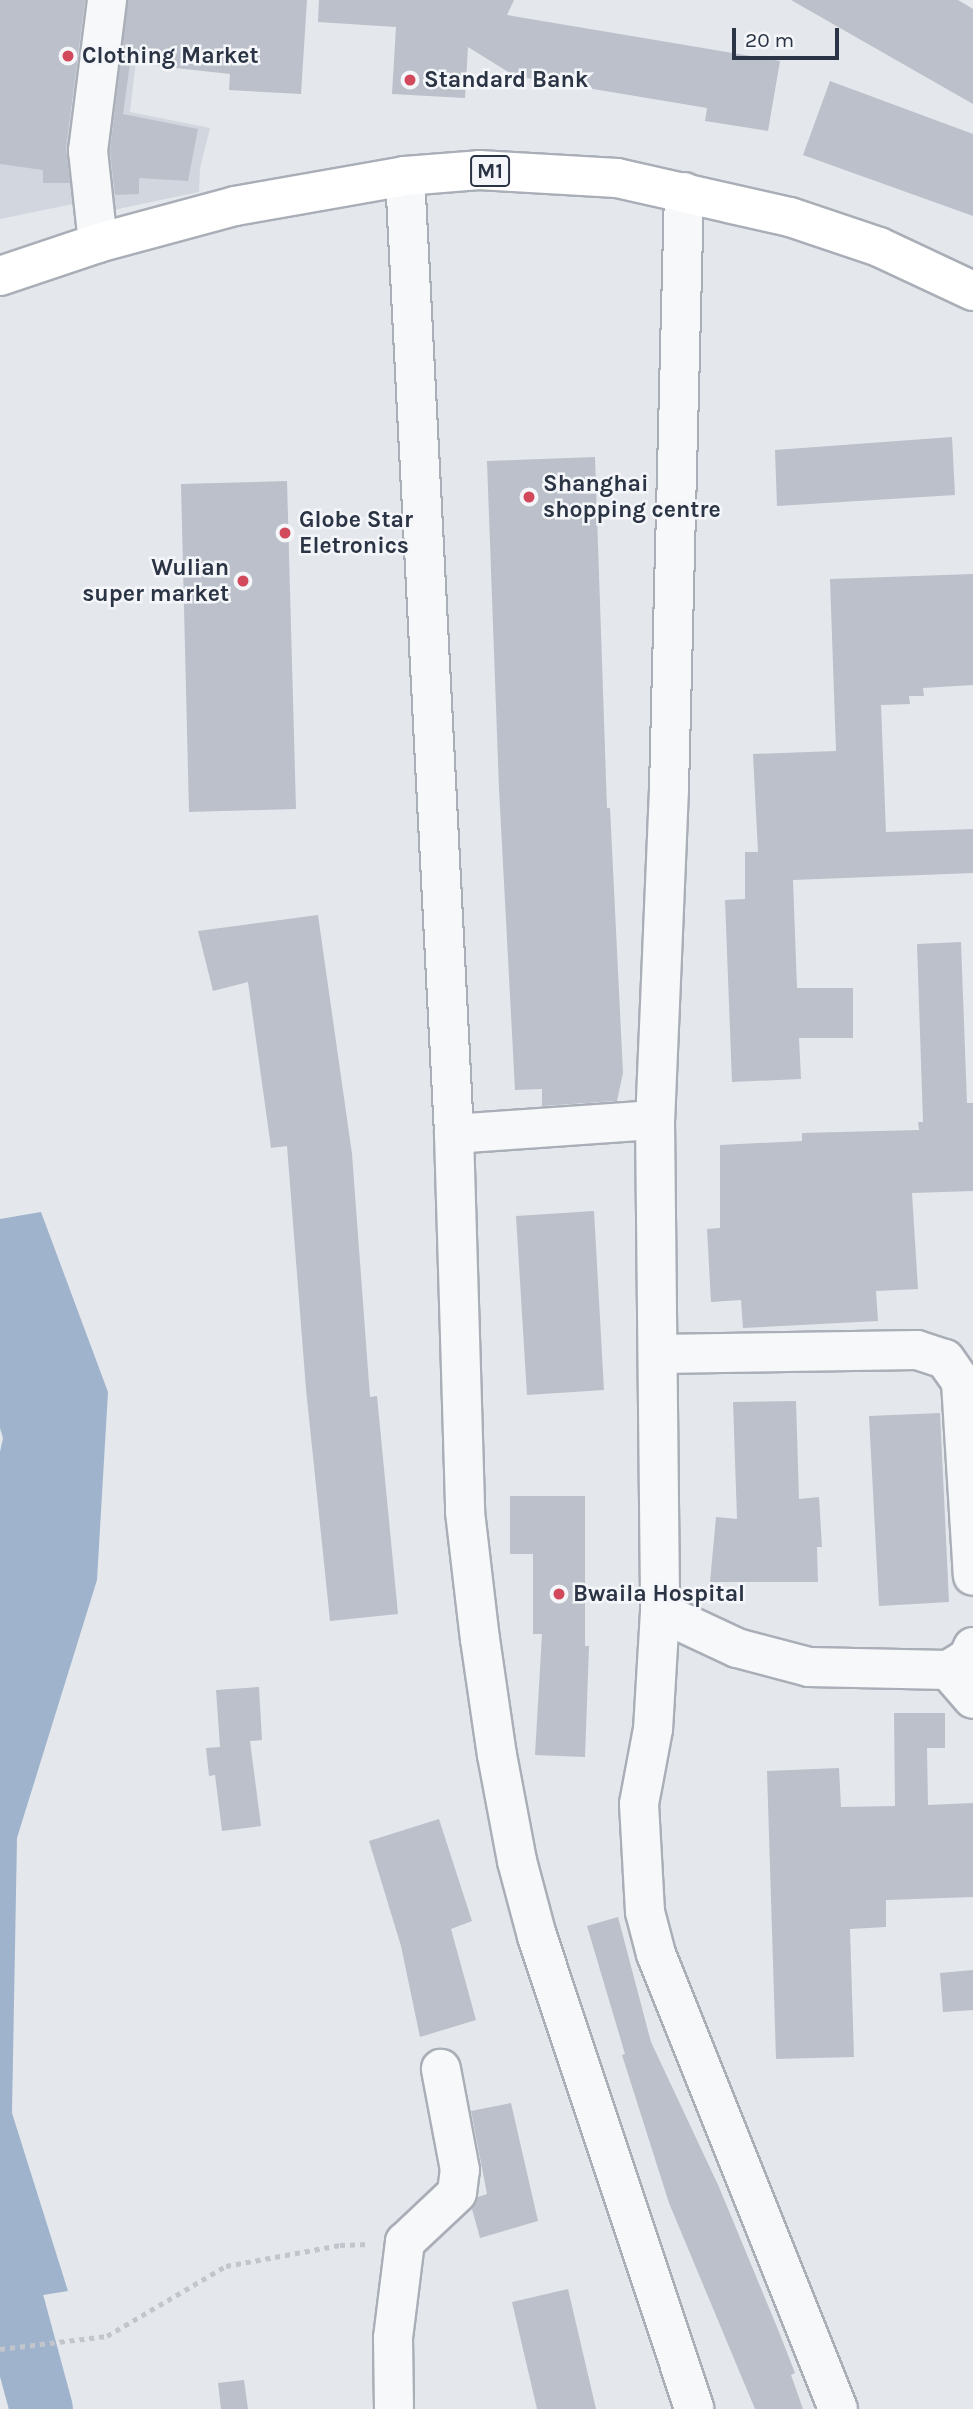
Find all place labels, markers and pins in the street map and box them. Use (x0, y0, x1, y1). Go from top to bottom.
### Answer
place label: Clothing Market (82, 42, 259, 70)
marker: Clothing Market (60, 48, 76, 64)
place label: Standard Bank (424, 66, 588, 94)
marker: Standard Bank (402, 72, 418, 88)
place label: Shanghai shopping centre (543, 470, 721, 524)
marker: Shanghai shopping centre (521, 489, 537, 505)
place label: Globe Star Eletronics (299, 506, 413, 560)
marker: Globe Star Eletronics (277, 525, 293, 541)
place label: Wulian super market (82, 554, 229, 608)
marker: Wulian super market (235, 573, 251, 589)
place label: Bwaila Hospital (573, 1580, 745, 1608)
marker: Bwaila Hospital (551, 1586, 567, 1602)

